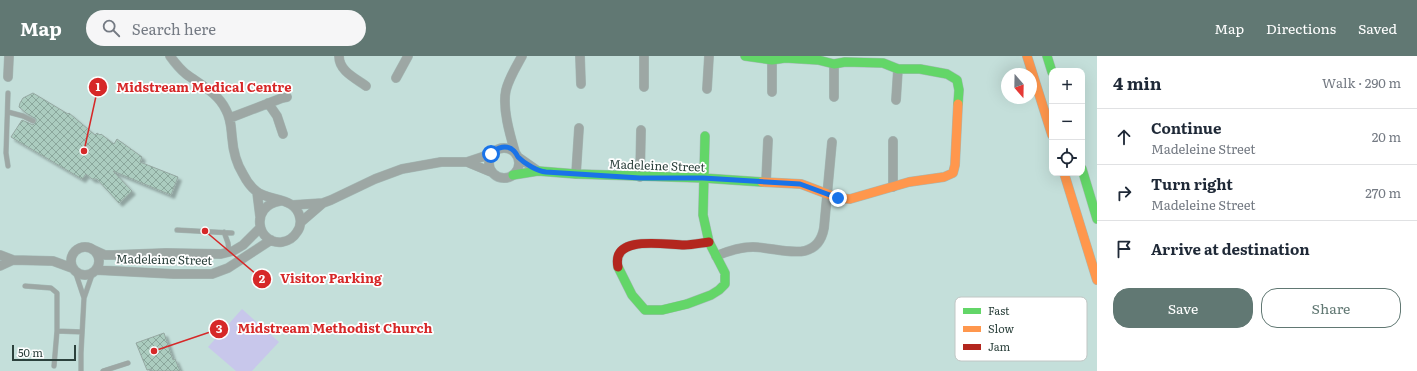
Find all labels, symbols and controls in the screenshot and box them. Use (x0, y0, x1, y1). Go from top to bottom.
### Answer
search box (86, 10, 366, 46)
text: Map (20, 14, 62, 42)
icon: search (100, 17, 122, 39)
text: Search here (132, 17, 216, 40)
text: Map (1214, 18, 1244, 38)
text: Directions (1266, 18, 1336, 38)
text: Saved (1358, 18, 1397, 38)
north arrow (1001, 68, 1037, 104)
map controls (1049, 68, 1085, 176)
button: + (1049, 68, 1085, 104)
text: 4 min (1113, 70, 1162, 95)
text: Walk · 290 m (1322, 73, 1401, 92)
callout: Midstream Medical Centre (88, 74, 299, 99)
text: 1 (96, 77, 101, 95)
text: Midstream Medical Centre (117, 77, 292, 96)
button: − (1049, 104, 1085, 140)
text: Continue (1151, 116, 1221, 139)
icon: ahead (1113, 126, 1135, 148)
text: 20 m (1372, 127, 1401, 146)
text: Madeleine Street (1151, 139, 1255, 158)
button: locate (1049, 140, 1085, 176)
route start (482, 145, 500, 163)
street label: Madeleine Street (609, 154, 706, 176)
text: Turn right (1151, 172, 1233, 195)
icon: right (1113, 182, 1135, 204)
text: 270 m (1365, 183, 1401, 202)
route end (829, 189, 847, 207)
text: Madeleine Street (1151, 195, 1255, 214)
text: Arrive at destination (1151, 237, 1310, 260)
icon: arrive (1113, 238, 1135, 260)
street label: Madeleine Street (116, 249, 213, 269)
callout: Visitor Parking (252, 266, 390, 291)
text: Visitor Parking (280, 268, 382, 287)
text: 2 (259, 269, 266, 287)
button: Save (1113, 288, 1253, 328)
button: Share (1261, 288, 1401, 328)
legend (955, 297, 1087, 361)
text: Fast (988, 302, 1010, 318)
callout: Midstream Methodist Church (209, 316, 441, 341)
text: Midstream Methodist Church (237, 318, 433, 337)
text: 3 (216, 319, 223, 337)
text: Slow (988, 320, 1014, 336)
text: Jam (988, 338, 1011, 354)
scale bar (12, 343, 76, 362)
text: 50 m (18, 344, 43, 360)

